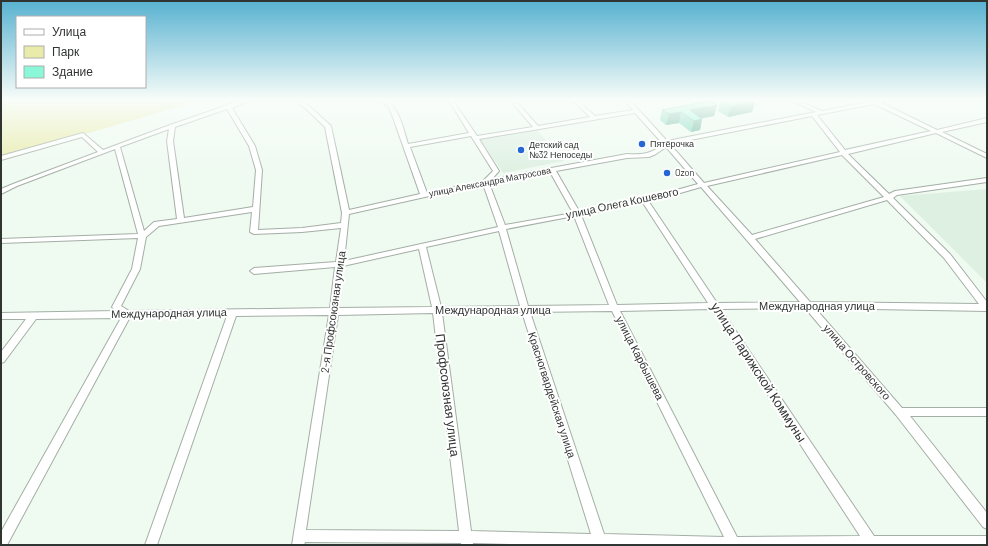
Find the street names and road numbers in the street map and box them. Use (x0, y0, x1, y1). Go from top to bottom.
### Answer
street label: улица Александра Матросова (428, 164, 552, 199)
street label: улица Олега Кошевого (564, 184, 679, 221)
street label: 2-я Профсоюзная улица (317, 249, 348, 374)
street label: улица Парижской Коммуны (708, 299, 810, 445)
street label: Международная улица (759, 299, 876, 312)
street label: Международная улица (435, 303, 552, 316)
street label: Международная улица (111, 305, 228, 320)
street label: улица Карбышева (614, 314, 668, 403)
street label: улица Островского (821, 321, 894, 402)
street label: Красногвардейская улица (526, 330, 579, 460)
street label: Профсоюзная улица (433, 333, 464, 458)

